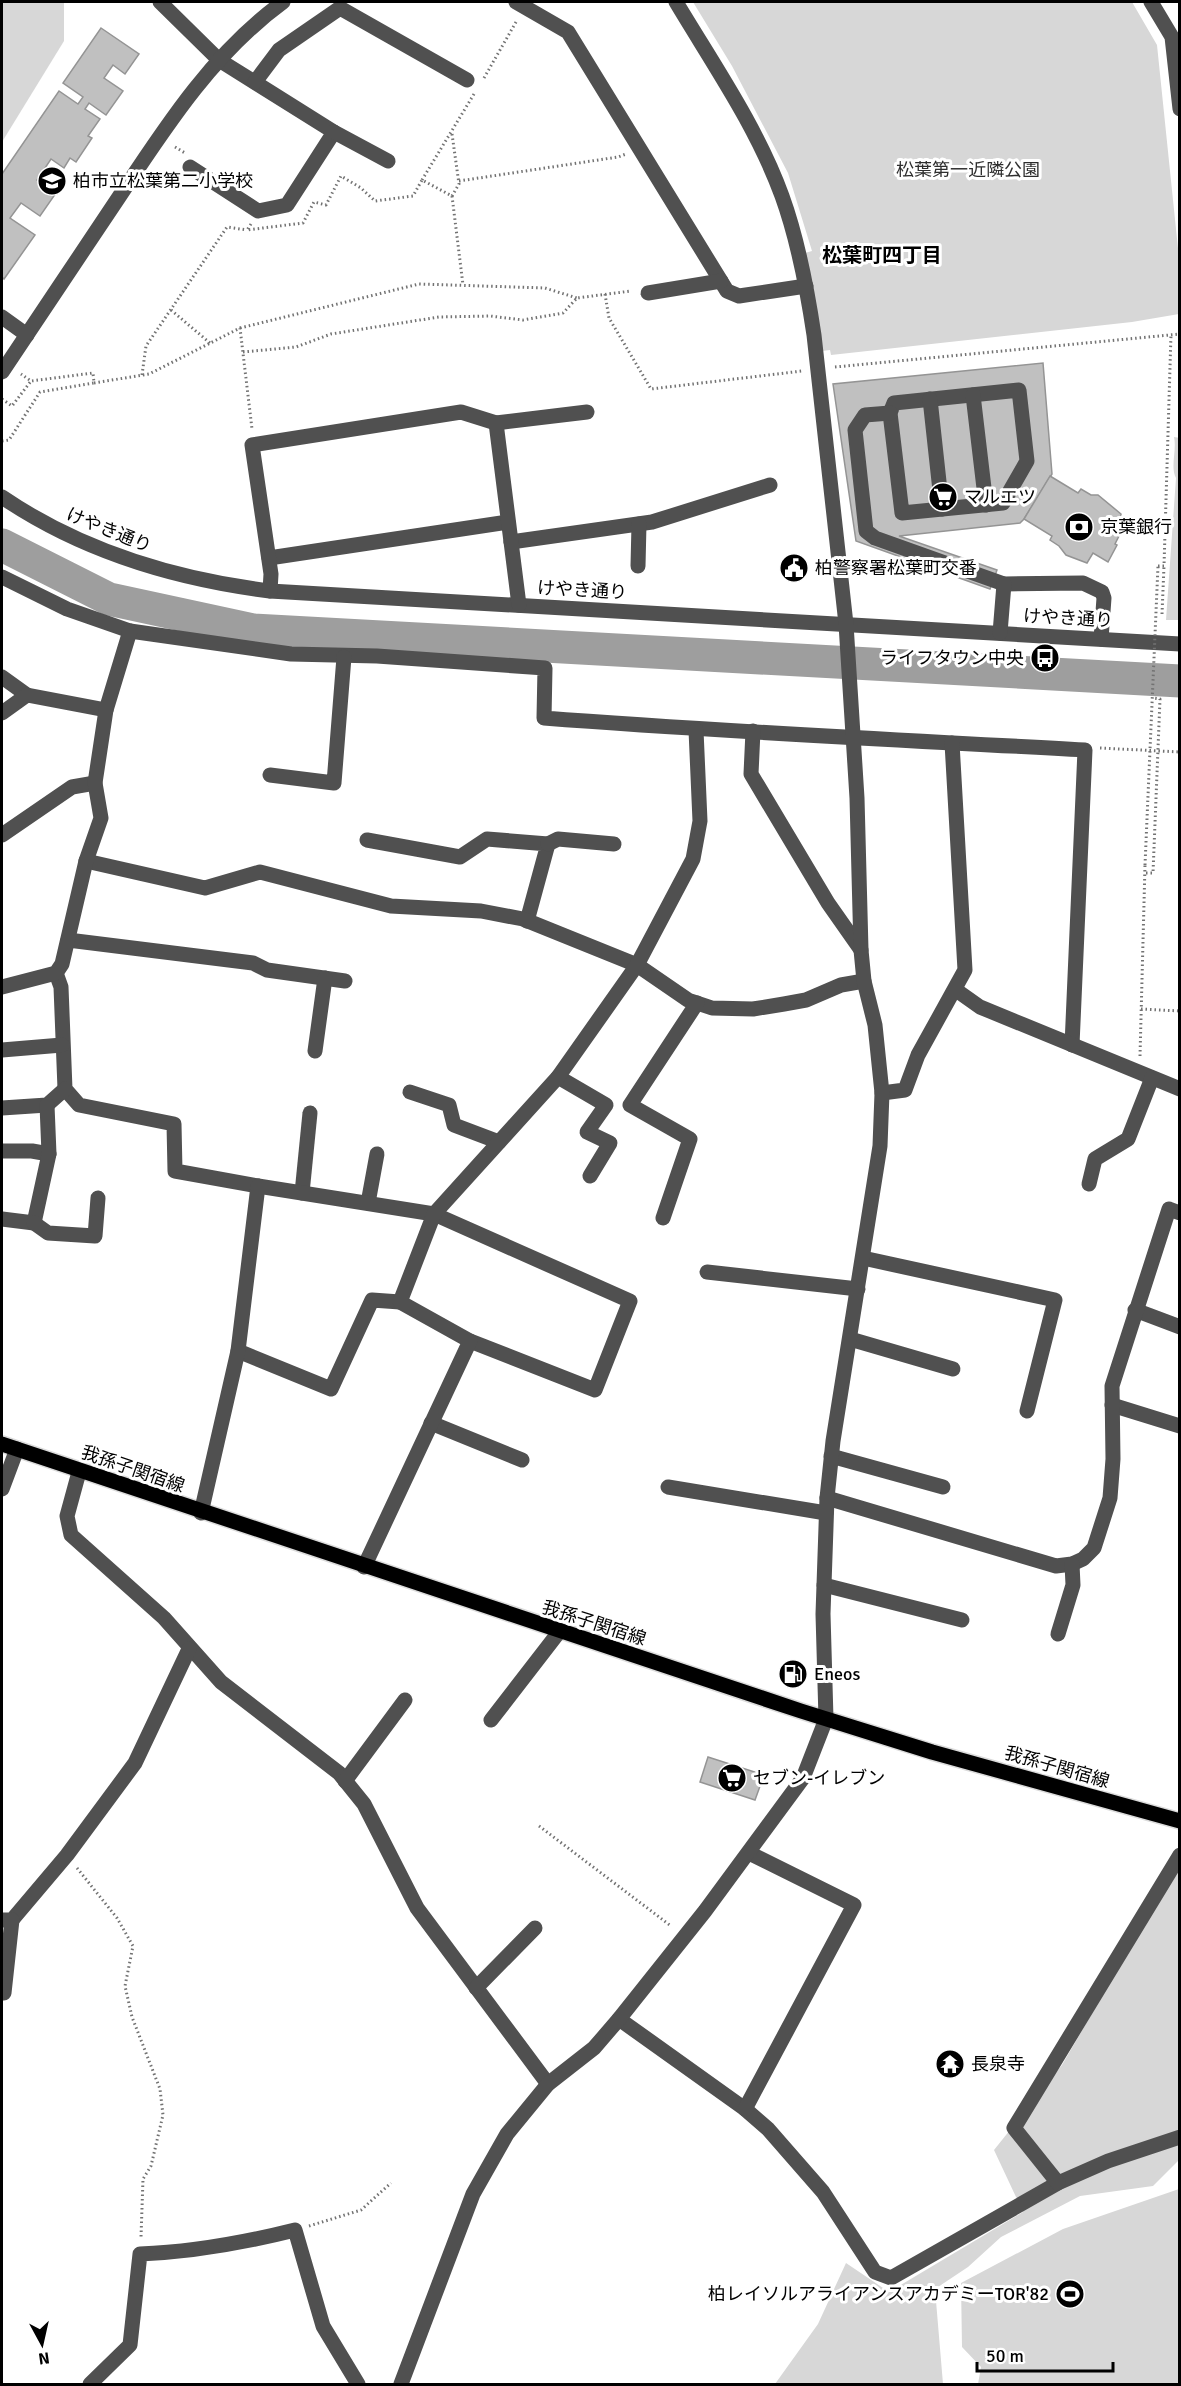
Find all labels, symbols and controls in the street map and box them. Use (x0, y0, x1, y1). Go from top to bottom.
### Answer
park label: 松葉第一近隣公園 (896, 159, 1040, 181)
school or university icon: 柏市立松葉第二小学校 (36, 165, 68, 197)
place label: 柏市立松葉第二小学校 (73, 170, 253, 192)
district label: 松葉町四丁目 (822, 243, 942, 268)
supermarket icon: マルエツ (927, 481, 959, 513)
place label: マルエツ (964, 486, 1036, 508)
street label: けやき通り (63, 503, 155, 557)
bank icon: 京葉銀行 (1063, 511, 1095, 543)
place label: 京葉銀行 (1100, 516, 1172, 538)
public building icon: 柏警察署松葉町交番 (778, 552, 810, 584)
place label: 柏警察署松葉町交番 (815, 557, 977, 579)
street label: けやき通り (536, 577, 628, 603)
street label: けやき通り (1022, 605, 1114, 631)
bus stop icon: ライフタウン中央 (1029, 642, 1061, 674)
place label: ライフタウン中央 (880, 647, 1024, 669)
street label: 我孫子関宿線 (78, 1441, 188, 1497)
street label: 我孫子関宿線 (539, 1596, 649, 1650)
fuel station icon: Eneos (777, 1658, 809, 1690)
place label: Eneos (814, 1663, 860, 1685)
street label: 我孫子関宿線 (1002, 1742, 1112, 1792)
supermarket icon: セブン-イレブン (716, 1762, 748, 1794)
place label: セブン-イレブン (753, 1767, 885, 1789)
temple icon: 長泉寺 (934, 2048, 966, 2080)
place label: 長泉寺 (971, 2053, 1025, 2075)
sports icon: 柏レイソルアライアンスアカデミーTOR'82 (1054, 2278, 1086, 2310)
place label: 柏レイソルアライアンスアカデミーTOR'82 (708, 2283, 1049, 2305)
north arrow (12, 2314, 72, 2374)
scale bar (977, 2335, 1114, 2373)
text: 50 m (986, 2345, 1024, 2367)
text: N (37, 2347, 51, 2369)

